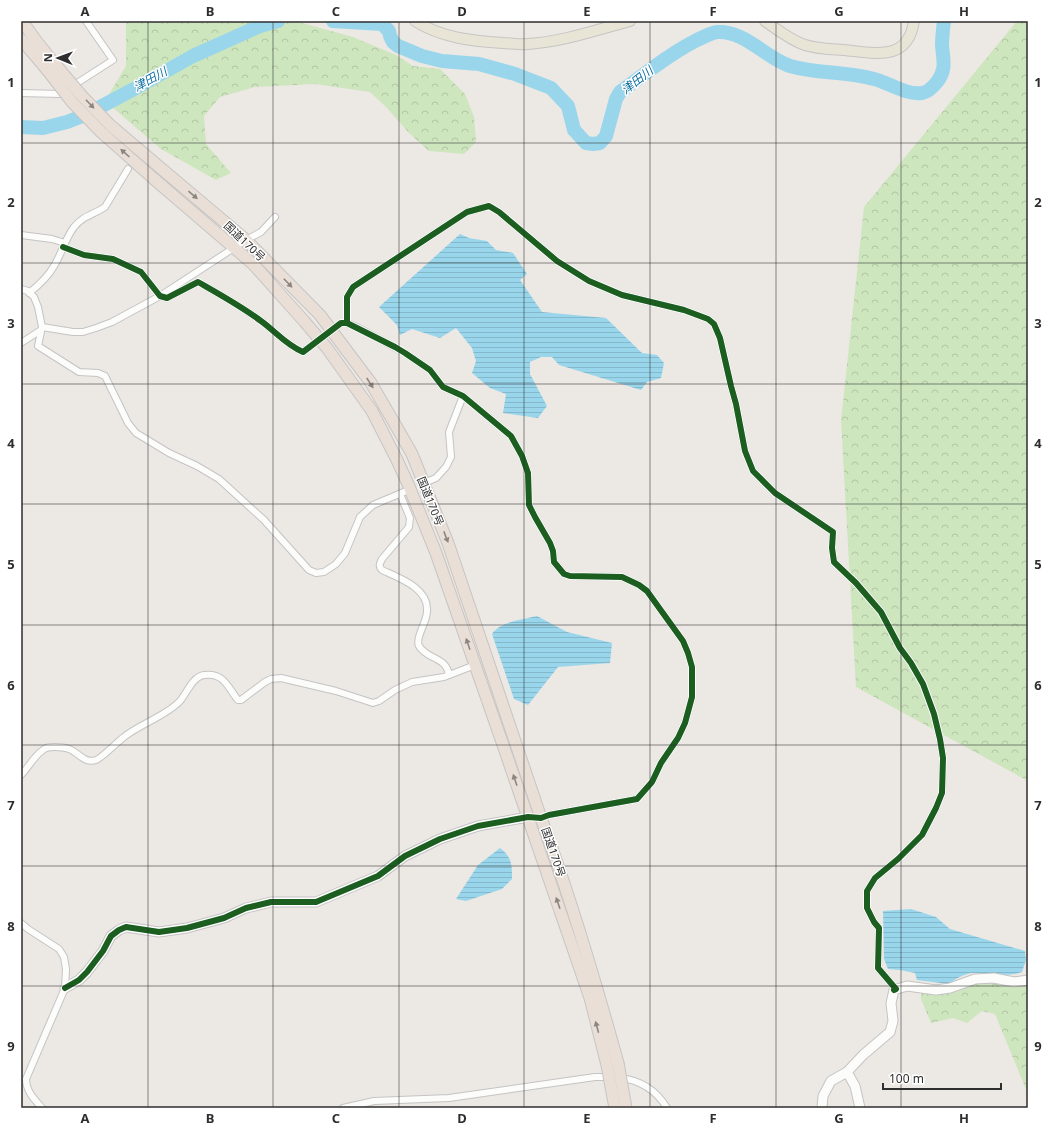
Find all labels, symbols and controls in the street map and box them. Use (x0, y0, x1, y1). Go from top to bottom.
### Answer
text: A (81, 2, 90, 20)
text: B (206, 2, 214, 20)
text: C (332, 2, 340, 20)
text: D (457, 2, 467, 20)
text: E (583, 2, 591, 20)
text: F (709, 2, 717, 20)
text: G (834, 2, 844, 20)
text: H (959, 2, 969, 20)
north arrow (38, 38, 78, 78)
text: N (40, 53, 55, 62)
water label: 津田川 (618, 61, 658, 98)
water label: 津田川 (130, 62, 172, 95)
text: 1 (7, 73, 15, 91)
text: 1 (1034, 73, 1042, 91)
one-way arrow (85, 99, 95, 109)
one-way arrow (120, 148, 131, 157)
one-way arrow (187, 190, 198, 199)
text: 2 (7, 193, 15, 211)
text: 2 (1034, 193, 1042, 211)
street label: 国道170号 (221, 218, 269, 264)
one-way arrow (283, 278, 293, 288)
text: 3 (7, 314, 15, 332)
text: 3 (1034, 314, 1042, 332)
one-way arrow (367, 378, 374, 389)
text: 4 (7, 434, 15, 452)
text: 4 (1034, 434, 1042, 452)
street label: 国道170号 (414, 474, 448, 528)
one-way arrow (443, 532, 449, 544)
text: 5 (7, 555, 15, 573)
text: 5 (1034, 555, 1042, 573)
one-way arrow (465, 638, 471, 650)
text: 6 (7, 676, 15, 694)
text: 6 (1034, 676, 1042, 694)
one-way arrow (512, 774, 518, 786)
text: 7 (7, 796, 15, 814)
text: 7 (1034, 796, 1042, 814)
street label: 国道170号 (538, 825, 570, 879)
one-way arrow (554, 897, 560, 909)
text: 8 (7, 917, 15, 935)
text: 8 (1034, 917, 1042, 935)
one-way arrow (594, 1021, 600, 1033)
text: 9 (7, 1037, 15, 1055)
text: 9 (1034, 1037, 1042, 1055)
scale bar (883, 1065, 1001, 1091)
text: 100 m (889, 1070, 924, 1087)
text: A (81, 1109, 90, 1127)
text: B (206, 1109, 214, 1127)
text: C (332, 1109, 340, 1127)
text: D (457, 1109, 467, 1127)
text: E (583, 1109, 591, 1127)
text: F (709, 1109, 717, 1127)
text: G (834, 1109, 844, 1127)
text: H (959, 1109, 969, 1127)

